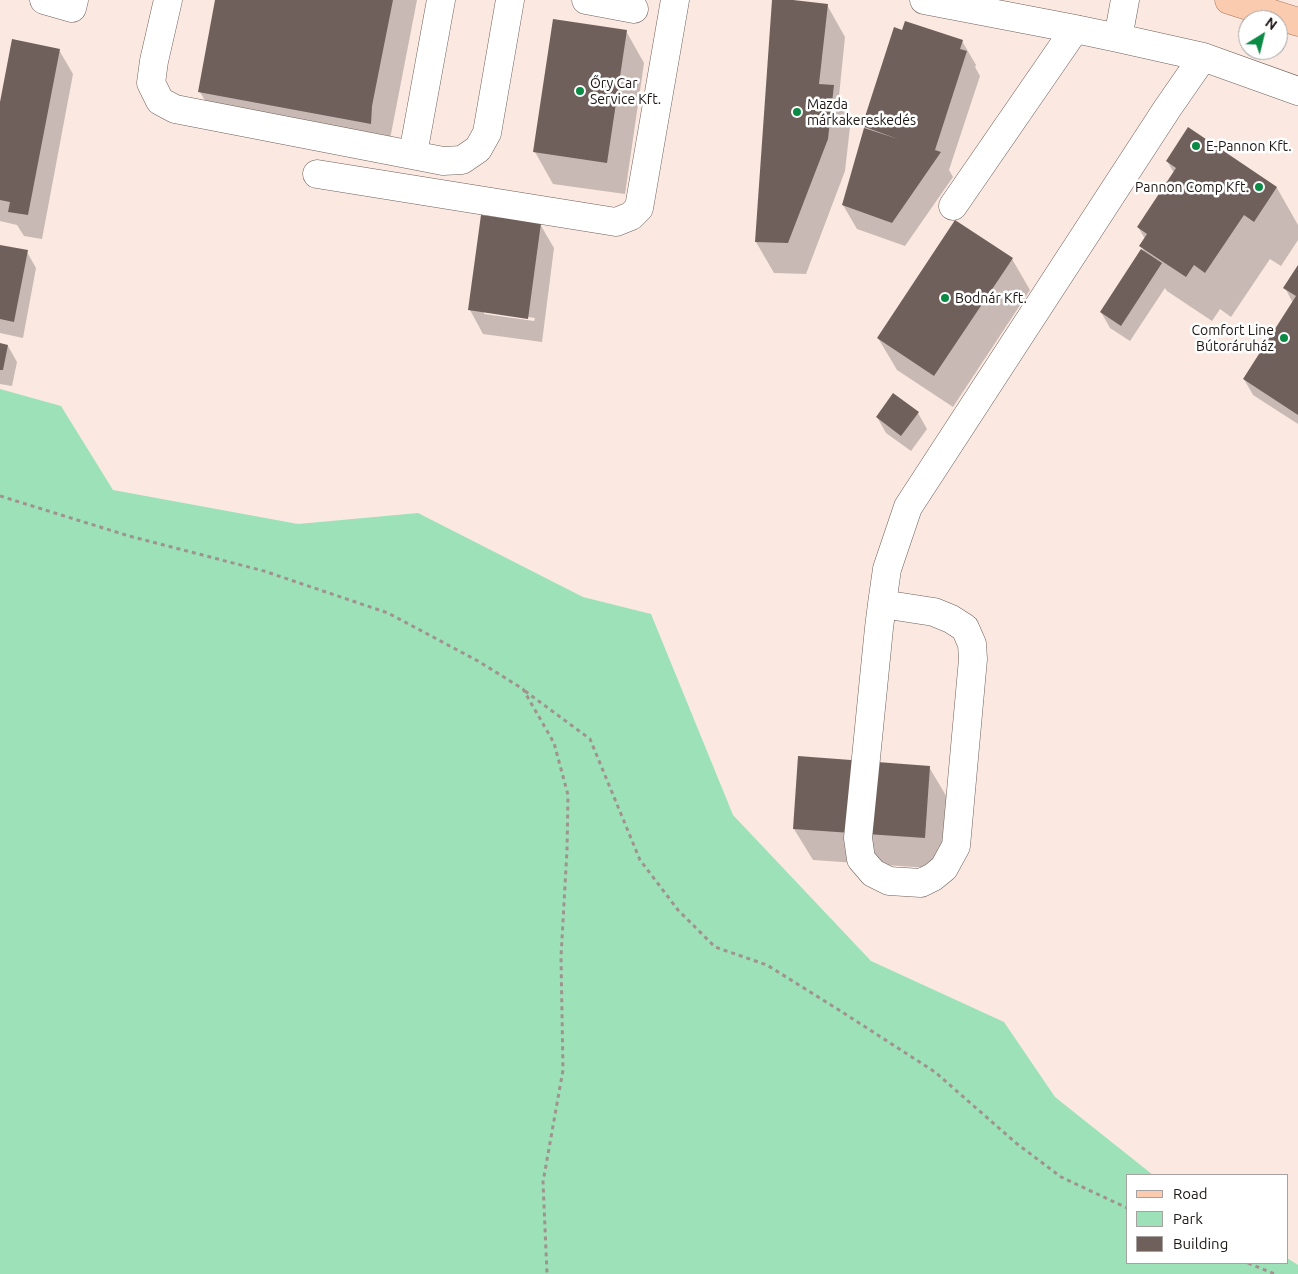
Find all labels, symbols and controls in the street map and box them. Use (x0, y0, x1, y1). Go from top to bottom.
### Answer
north arrow (1238, 10, 1288, 60)
text: N (1262, 14, 1280, 33)
place label: Őry Car Service Kft. (590, 75, 661, 108)
marker: Őry Car Service Kft. (574, 85, 586, 97)
place label: Mazda márkakereskedés (807, 96, 916, 128)
marker: Mazda márkakereskedés (791, 106, 803, 118)
place label: E-Pannon Kft. (1206, 138, 1292, 154)
marker: E-Pannon Kft. (1190, 140, 1202, 152)
place label: Pannon Comp Kft. (1135, 179, 1249, 195)
marker: Pannon Comp Kft. (1253, 181, 1265, 193)
place label: Bodnár Kft. (955, 290, 1027, 306)
marker: Bodnár Kft. (939, 292, 951, 304)
place label: Comfort Line Bútoráruház (1191, 322, 1274, 354)
marker: Comfort Line Bútoráruház (1278, 332, 1290, 344)
legend (1126, 1174, 1288, 1264)
text: Road (1173, 1185, 1208, 1202)
text: Park (1173, 1210, 1203, 1227)
text: Building (1173, 1235, 1228, 1252)

